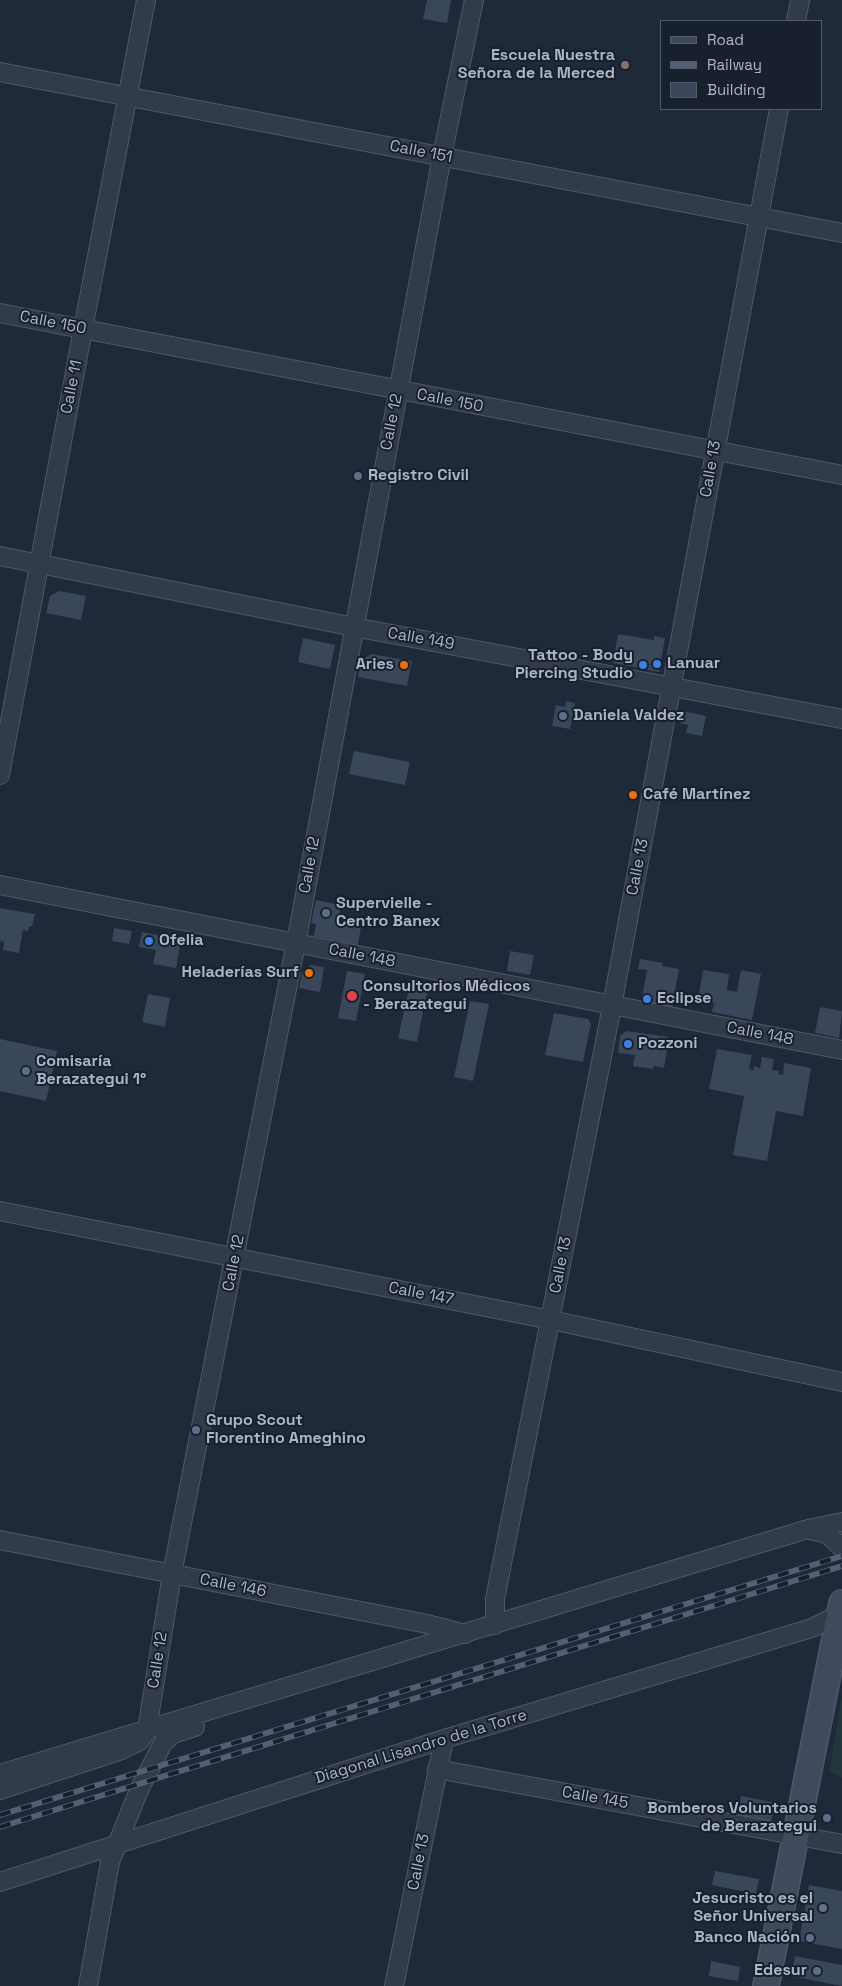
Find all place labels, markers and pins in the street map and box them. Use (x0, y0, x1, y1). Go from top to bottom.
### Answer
place label: Escuela Nuestra Señora de la Merced (458, 46, 615, 84)
marker: Escuela Nuestra Señora de la Merced (619, 59, 631, 71)
place label: Registro Civil (368, 466, 469, 486)
marker: Registro Civil (352, 470, 364, 482)
place label: Tattoo - Body Piercing Studio (515, 646, 633, 684)
place label: Lanuar (667, 654, 720, 674)
place label: Aries (356, 655, 394, 675)
marker: Lanuar (651, 658, 663, 670)
marker: Aries (398, 659, 410, 671)
marker: Tattoo - Body Piercing Studio (637, 659, 649, 671)
place label: Daniela Valdez (573, 706, 684, 726)
marker: Daniela Valdez (557, 710, 569, 722)
place label: Café Martínez (643, 785, 750, 805)
marker: Café Martínez (627, 789, 639, 801)
place label: Supervielle - Centro Banex (336, 894, 440, 932)
marker: Supervielle - Centro Banex (320, 907, 332, 919)
place label: Ofelia (159, 931, 204, 951)
marker: Ofelia (143, 935, 155, 947)
place label: Heladerías Surf (181, 963, 299, 983)
marker: Heladerías Surf (303, 967, 315, 979)
place label: Consultorios Médicos - Berazategui (363, 977, 530, 1015)
marker: Consultorios Médicos - Berazategui (345, 989, 359, 1003)
place label: Eclipse (657, 989, 712, 1009)
marker: Eclipse (641, 993, 653, 1005)
place label: Pozzoni (638, 1034, 697, 1054)
marker: Pozzoni (622, 1038, 634, 1050)
place label: Comisaría Berazategui 1° (36, 1052, 146, 1090)
marker: Comisaría Berazategui 1° (20, 1065, 32, 1077)
place label: Grupo Scout Florentino Ameghino (206, 1411, 366, 1449)
marker: Grupo Scout Florentino Ameghino (190, 1424, 202, 1436)
place label: Bomberos Voluntarios de Berazategui (647, 1799, 817, 1837)
marker: Bomberos Voluntarios de Berazategui (821, 1812, 833, 1824)
place label: Jesucristo es el Señor Universal (692, 1889, 813, 1927)
marker: Jesucristo es el Señor Universal (817, 1902, 829, 1914)
place label: Banco Nación (694, 1928, 800, 1948)
marker: Banco Nación (804, 1932, 816, 1944)
place label: Edesur (754, 1961, 807, 1981)
marker: Edesur (811, 1965, 823, 1977)

